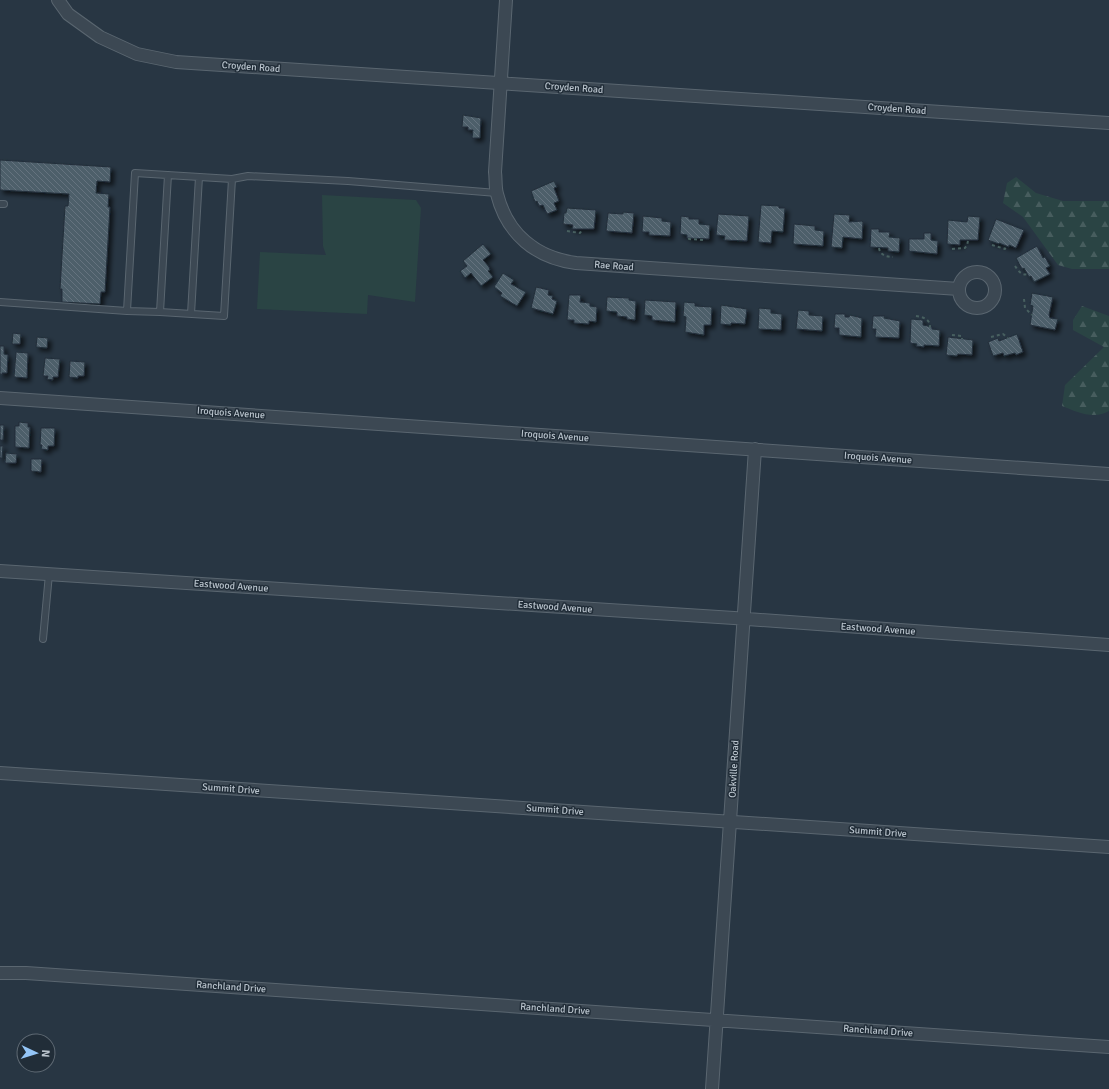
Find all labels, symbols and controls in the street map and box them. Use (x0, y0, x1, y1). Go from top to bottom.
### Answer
street label: Croyden Road (221, 59, 281, 75)
street label: Croyden Road (544, 80, 604, 96)
street label: Croyden Road (867, 101, 927, 117)
street label: Rae Road (594, 259, 634, 273)
street label: Iroquois Avenue (197, 405, 265, 421)
street label: Iroquois Avenue (521, 428, 589, 444)
street label: Iroquois Avenue (844, 450, 912, 466)
street label: Eastwood Avenue (193, 577, 269, 595)
street label: Eastwood Avenue (517, 598, 593, 616)
street label: Eastwood Avenue (840, 620, 916, 638)
street label: Oakville Road (726, 740, 742, 798)
street label: Summit Drive (202, 781, 260, 797)
street label: Summit Drive (526, 802, 584, 818)
street label: Summit Drive (849, 824, 907, 840)
street label: Ranchland Drive (196, 979, 266, 995)
street label: Ranchland Drive (520, 1001, 590, 1017)
street label: Ranchland Drive (843, 1023, 913, 1039)
north arrow (16, 1033, 56, 1073)
text: N (39, 1049, 52, 1058)

